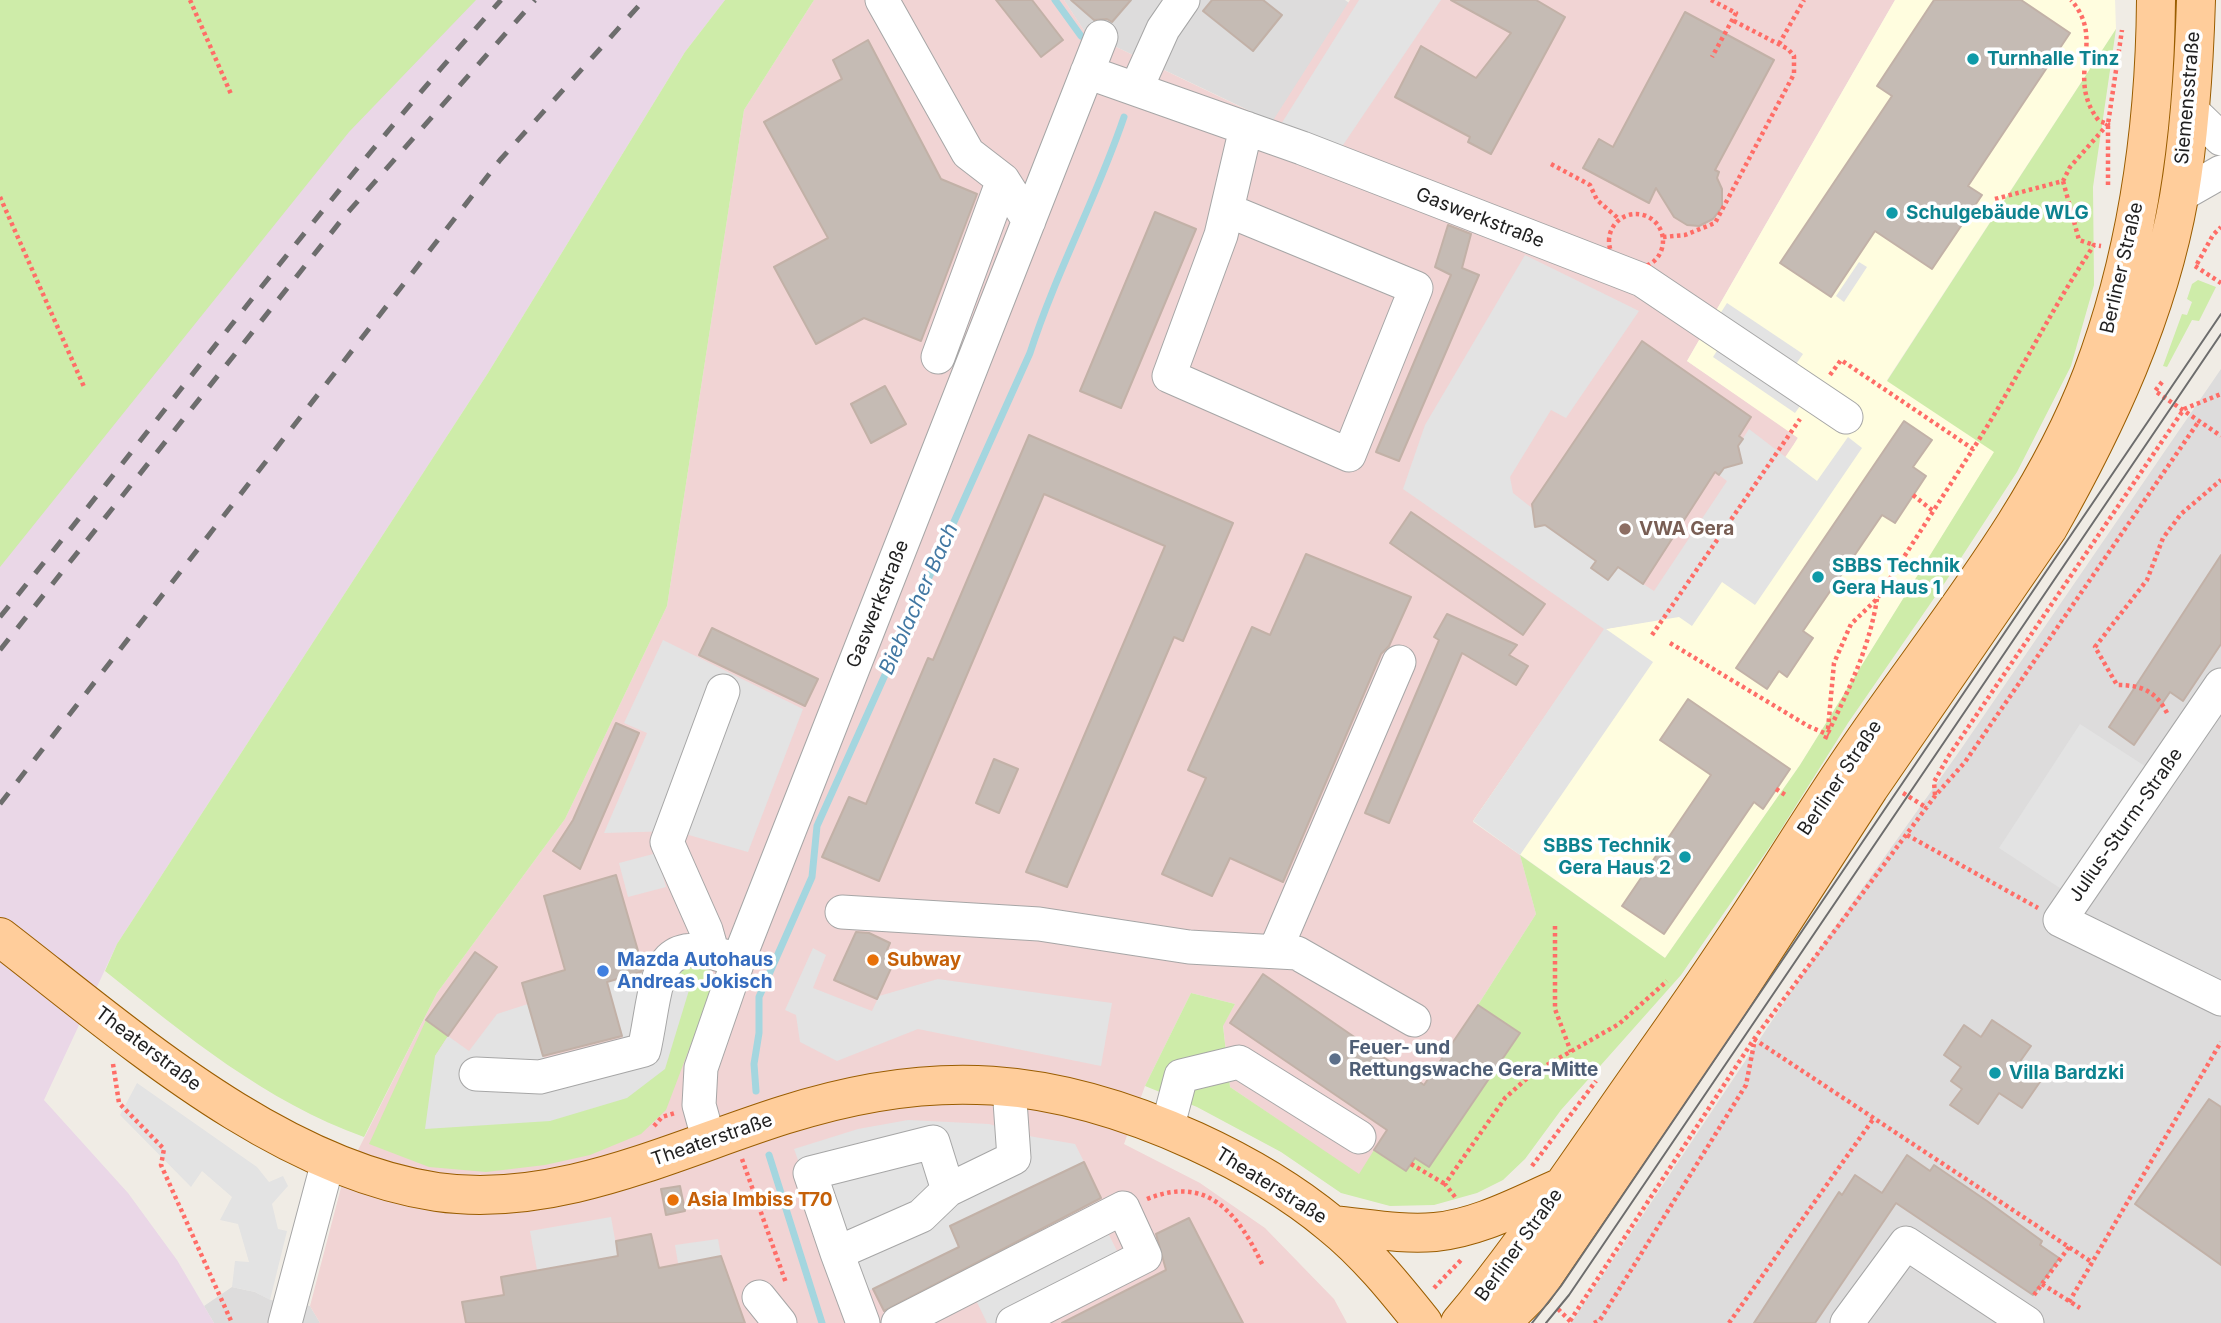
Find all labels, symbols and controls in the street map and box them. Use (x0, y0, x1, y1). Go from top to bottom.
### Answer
street label: Siemensstraße (2171, 30, 2205, 166)
place label: Turnhalle Tinz (1987, 48, 2119, 70)
marker: Turnhalle Tinz (1965, 51, 1981, 67)
street label: Gaswerkstraße (1412, 183, 1548, 253)
street label: Berliner Straße (2096, 200, 2148, 336)
place label: Schulgebäude WLG (1906, 202, 2089, 224)
marker: Schulgebäude WLG (1884, 205, 1900, 221)
place label: VWA Gera (1639, 518, 1734, 540)
water label: Bieblacher Bach (874, 519, 964, 679)
marker: VWA Gera (1617, 521, 1633, 537)
street label: Gaswerkstraße (842, 537, 914, 671)
place label: SBBS Technik Gera Haus 1 (1832, 555, 1960, 599)
marker: SBBS Technik Gera Haus 1 (1810, 569, 1826, 585)
street label: Berliner Straße (1793, 716, 1887, 840)
street label: Julius-Sturm-Straße (2064, 744, 2188, 906)
place label: SBBS Technik Gera Haus 2 (1543, 835, 1671, 879)
marker: SBBS Technik Gera Haus 2 (1677, 849, 1693, 865)
place label: Mazda Autohaus Andreas Jokisch (617, 949, 774, 993)
place label: Subway (887, 949, 961, 971)
marker: Subway (865, 952, 881, 968)
marker: Mazda Autohaus Andreas Jokisch (595, 963, 611, 979)
street label: Theaterstraße (91, 1002, 205, 1096)
place label: Feuer- und Rettungswache Gera-Mitte (1349, 1037, 1598, 1081)
marker: Feuer- und Rettungswache Gera-Mitte (1327, 1051, 1343, 1067)
place label: Villa Bardzki (2009, 1062, 2124, 1084)
marker: Villa Bardzki (1987, 1065, 2003, 1081)
street label: Theaterstraße (648, 1109, 776, 1171)
street label: Theaterstraße (1211, 1143, 1331, 1229)
street label: Berliner Straße (1470, 1184, 1568, 1306)
place label: Asia Imbiss T70 (687, 1189, 833, 1211)
marker: Asia Imbiss T70 (665, 1192, 681, 1208)

